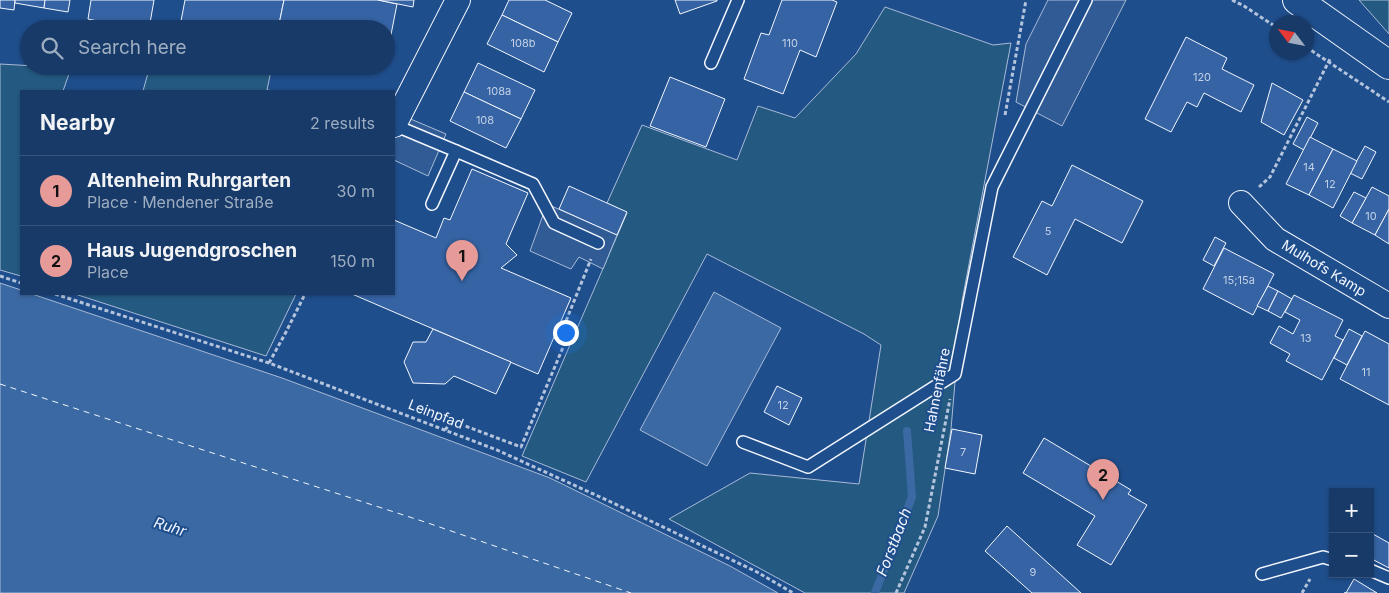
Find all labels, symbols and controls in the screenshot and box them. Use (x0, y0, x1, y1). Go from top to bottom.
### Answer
north arrow (1269, 15, 1314, 60)
search box (20, 20, 395, 75)
icon: search (38, 34, 66, 62)
text: Search here (78, 36, 187, 59)
house number: 108b (511, 36, 536, 50)
house number: 110 (782, 36, 798, 50)
house number: 120 (1193, 70, 1211, 84)
house number: 108a (487, 84, 511, 98)
text: Nearby (40, 110, 115, 135)
text: 2 results (310, 113, 375, 133)
house number: 108 (476, 113, 494, 127)
house number: 14 (1303, 160, 1315, 174)
text: Altenheim Ruhrgarten (87, 169, 291, 192)
house number: 12 (1324, 177, 1336, 191)
text: 1 (53, 181, 59, 201)
text: 30 m (337, 181, 375, 201)
text: Place · Mendener Straße (87, 192, 274, 212)
house number: 10 (1365, 209, 1377, 223)
house number: 5 (1045, 224, 1052, 238)
street label: Mulhofs Kamp (1279, 236, 1369, 299)
text: Haus Jugendgroschen (87, 239, 297, 262)
pin: 1 (446, 240, 478, 281)
text: 2 (51, 251, 61, 271)
text: 150 m (330, 251, 375, 271)
text: Place (87, 262, 129, 282)
house number: 15;15a (1223, 273, 1255, 287)
your location (553, 320, 579, 346)
house number: 13 (1300, 331, 1312, 345)
street label: Hahnenfähre (920, 346, 953, 434)
house number: 11 (1362, 365, 1370, 379)
street label: Leinpfad (406, 395, 466, 432)
house number: 12 (777, 398, 789, 412)
house number: 7 (960, 445, 966, 459)
pin: 2 (1087, 459, 1119, 500)
map controls (1329, 488, 1374, 578)
button: + (1329, 488, 1374, 533)
water label: Forstbach (872, 505, 915, 579)
water label: Ruhr (151, 512, 189, 541)
button: − (1329, 533, 1374, 578)
house number: 9 (1030, 565, 1037, 579)

